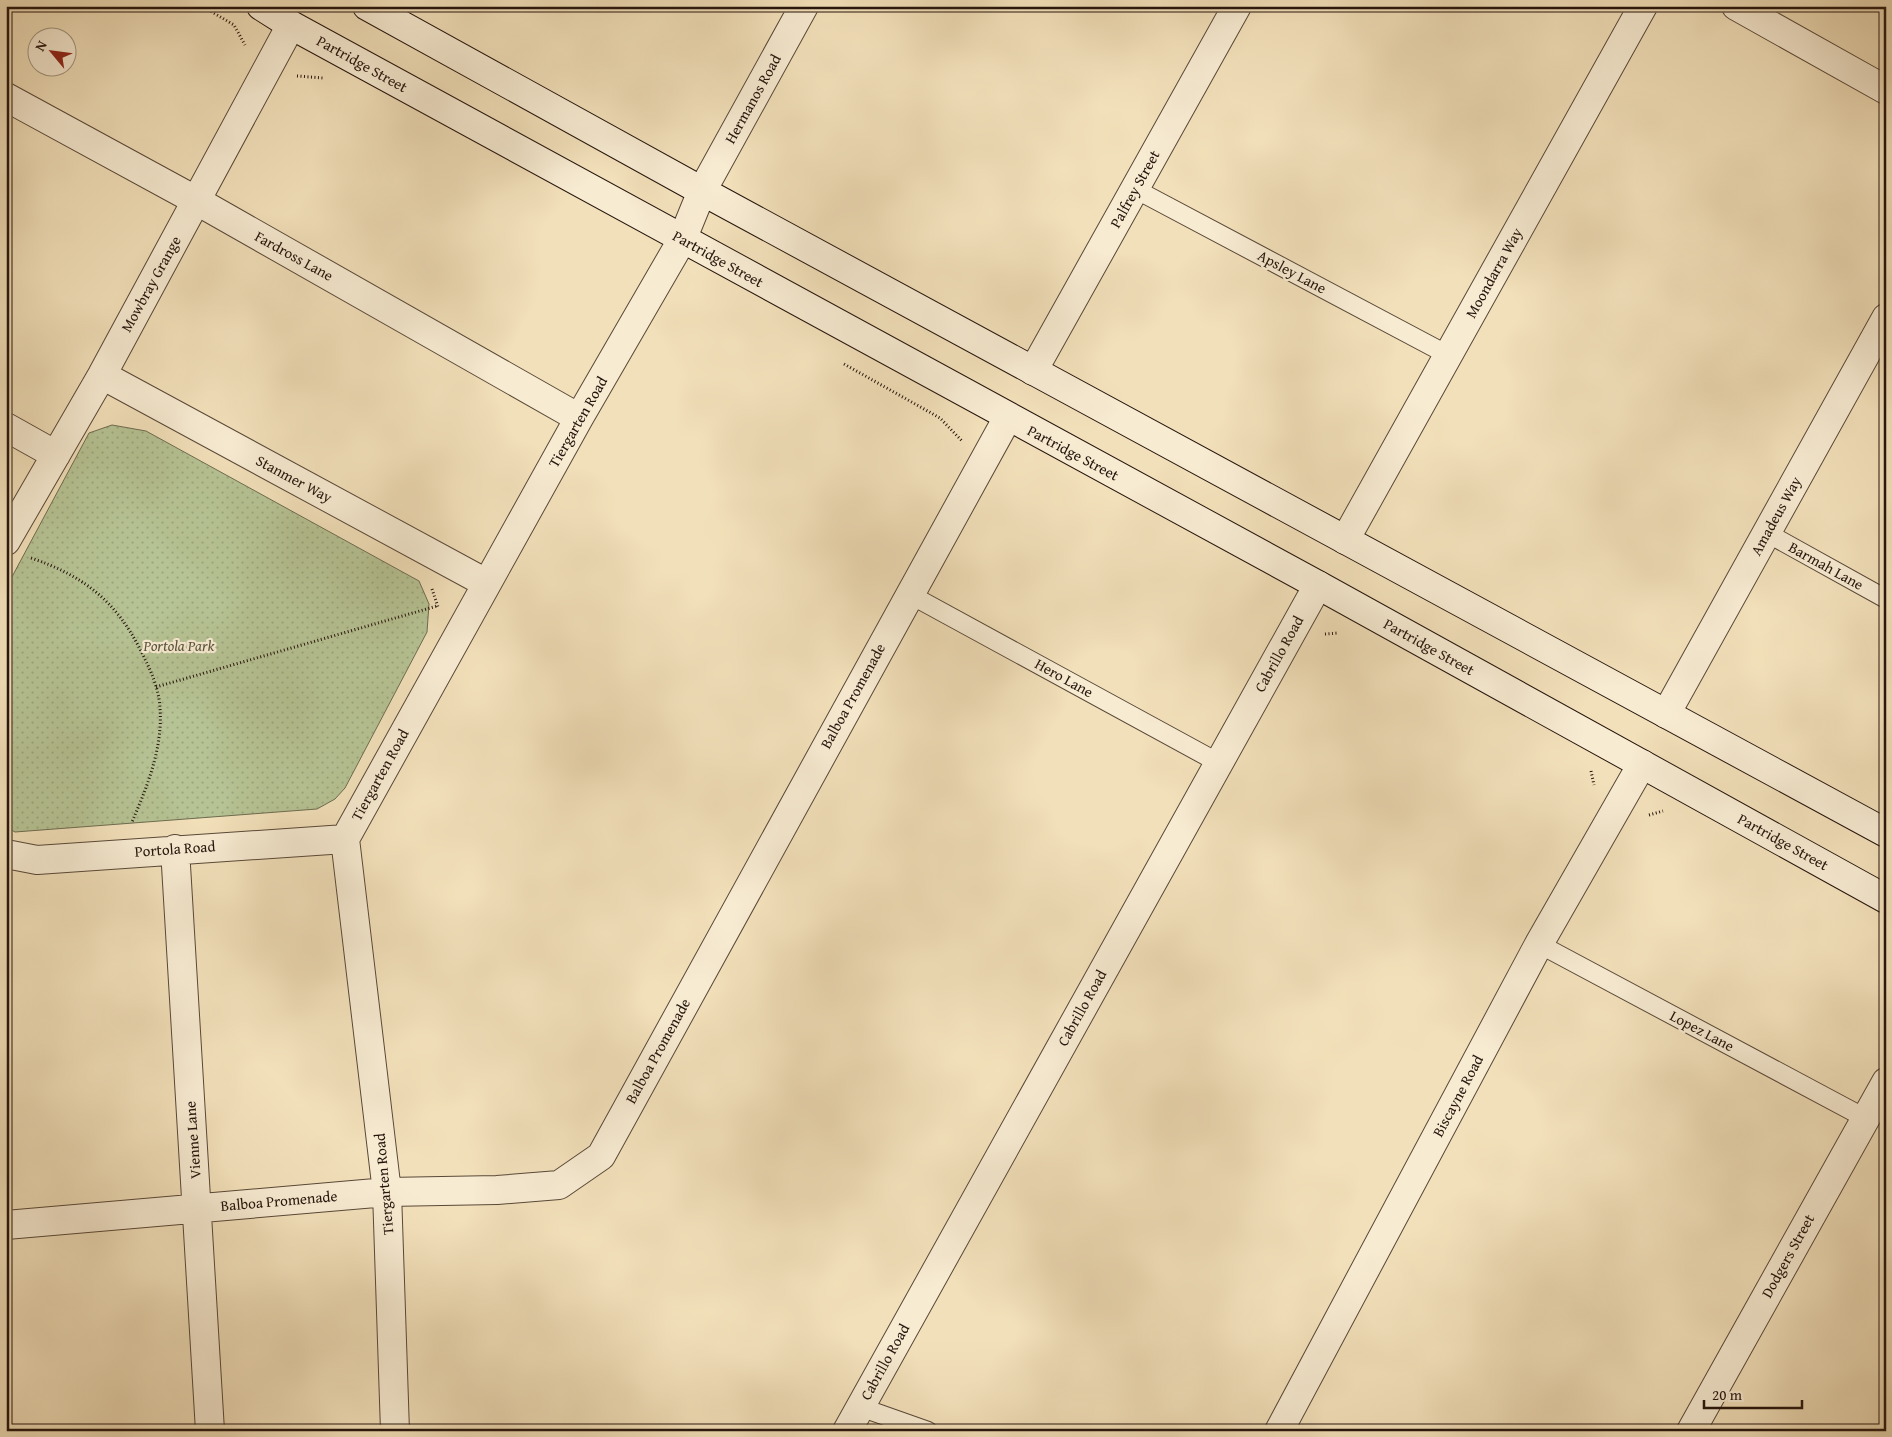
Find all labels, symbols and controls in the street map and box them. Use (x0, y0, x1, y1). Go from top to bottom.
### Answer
north arrow (28, 28, 78, 78)
street label: Partridge Street (313, 30, 412, 98)
text: N (30, 36, 52, 55)
street label: Hermanos Road (719, 50, 786, 147)
street label: Palfrey Street (1105, 145, 1165, 231)
street label: Moondarra Way (1460, 223, 1527, 322)
street label: Fardross Lane (251, 225, 337, 286)
street label: Partridge Street (669, 225, 768, 293)
street label: Mowbray Grange (115, 232, 186, 336)
street label: Apsley Lane (1254, 245, 1330, 298)
street label: Tiergarten Road (543, 372, 612, 471)
street label: Partridge Street (1024, 420, 1123, 486)
street label: Stanmer Way (252, 450, 337, 508)
street label: Amadeus Way (1745, 472, 1806, 559)
street label: Barmah Lane (1785, 536, 1868, 595)
street label: Cabrillo Road (1249, 612, 1308, 696)
street label: Partridge Street (1380, 613, 1479, 681)
park label: Portola Park (143, 635, 215, 656)
street label: Balboa Promenade (815, 639, 890, 752)
street label: Hero Lane (1031, 653, 1097, 702)
street label: Tiergarten Road (346, 725, 413, 824)
street label: Partridge Street (1734, 808, 1833, 876)
street label: Portola Road (134, 835, 216, 862)
street label: Cabrillo Road (1052, 966, 1111, 1050)
street label: Balboa Promenade (620, 994, 695, 1107)
street label: Lopez Lane (1666, 1005, 1738, 1056)
street label: Biscayne Road (1427, 1051, 1488, 1140)
street label: Vienne Lane (179, 1100, 206, 1180)
street label: Tiergarten Road (369, 1132, 398, 1236)
street label: Balboa Promenade (220, 1185, 338, 1216)
street label: Dodgers Street (1756, 1210, 1820, 1301)
street label: Cabrillo Road (855, 1320, 914, 1404)
scale bar (1704, 1377, 1802, 1409)
text: 20 m (1712, 1384, 1743, 1405)

